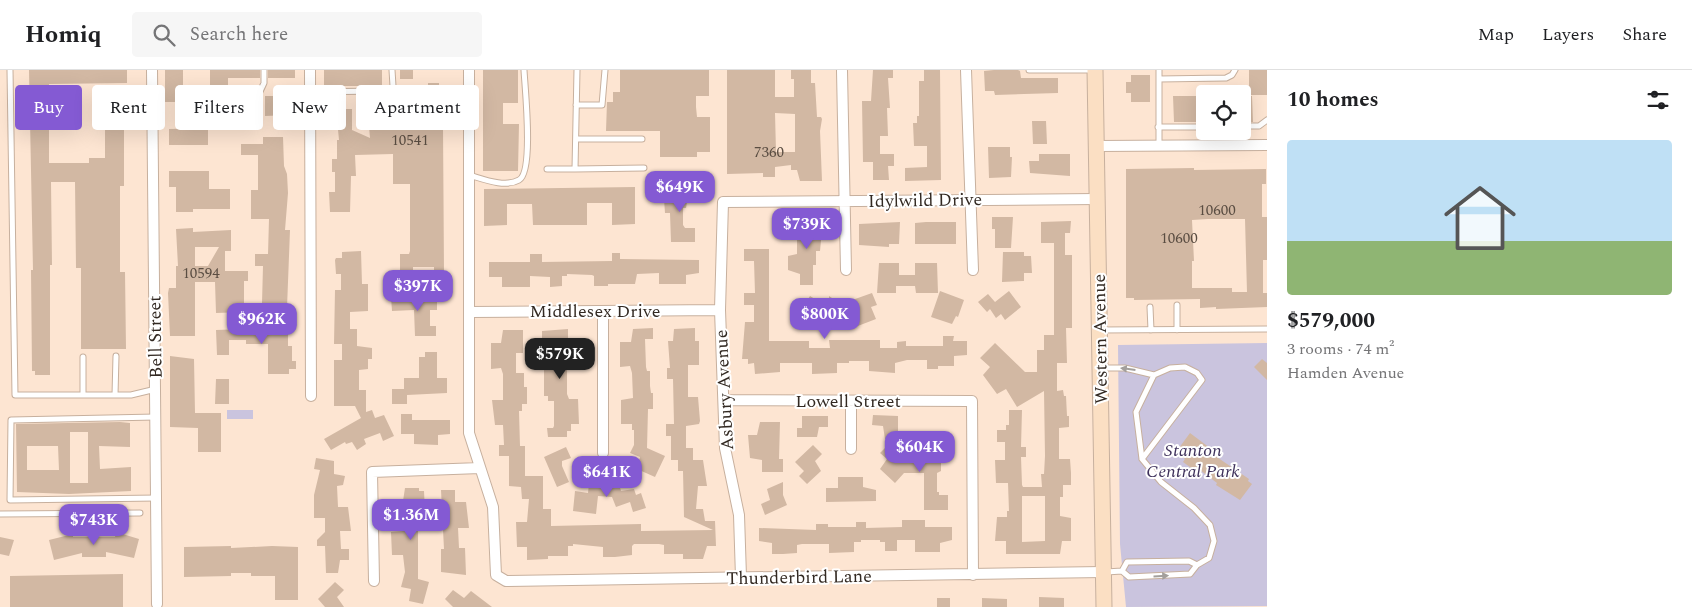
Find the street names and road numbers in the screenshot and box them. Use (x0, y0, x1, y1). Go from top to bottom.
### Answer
street label: Idylwild Drive (868, 186, 982, 215)
street label: Western Avenue (1086, 274, 1115, 404)
street label: Bell Street (141, 295, 170, 379)
street label: Middlesex Drive (530, 298, 660, 325)
street label: Asbury Avenue (708, 329, 741, 451)
street label: Lowell Street (795, 388, 901, 415)
street label: Thunderbird Lane (726, 563, 872, 592)

